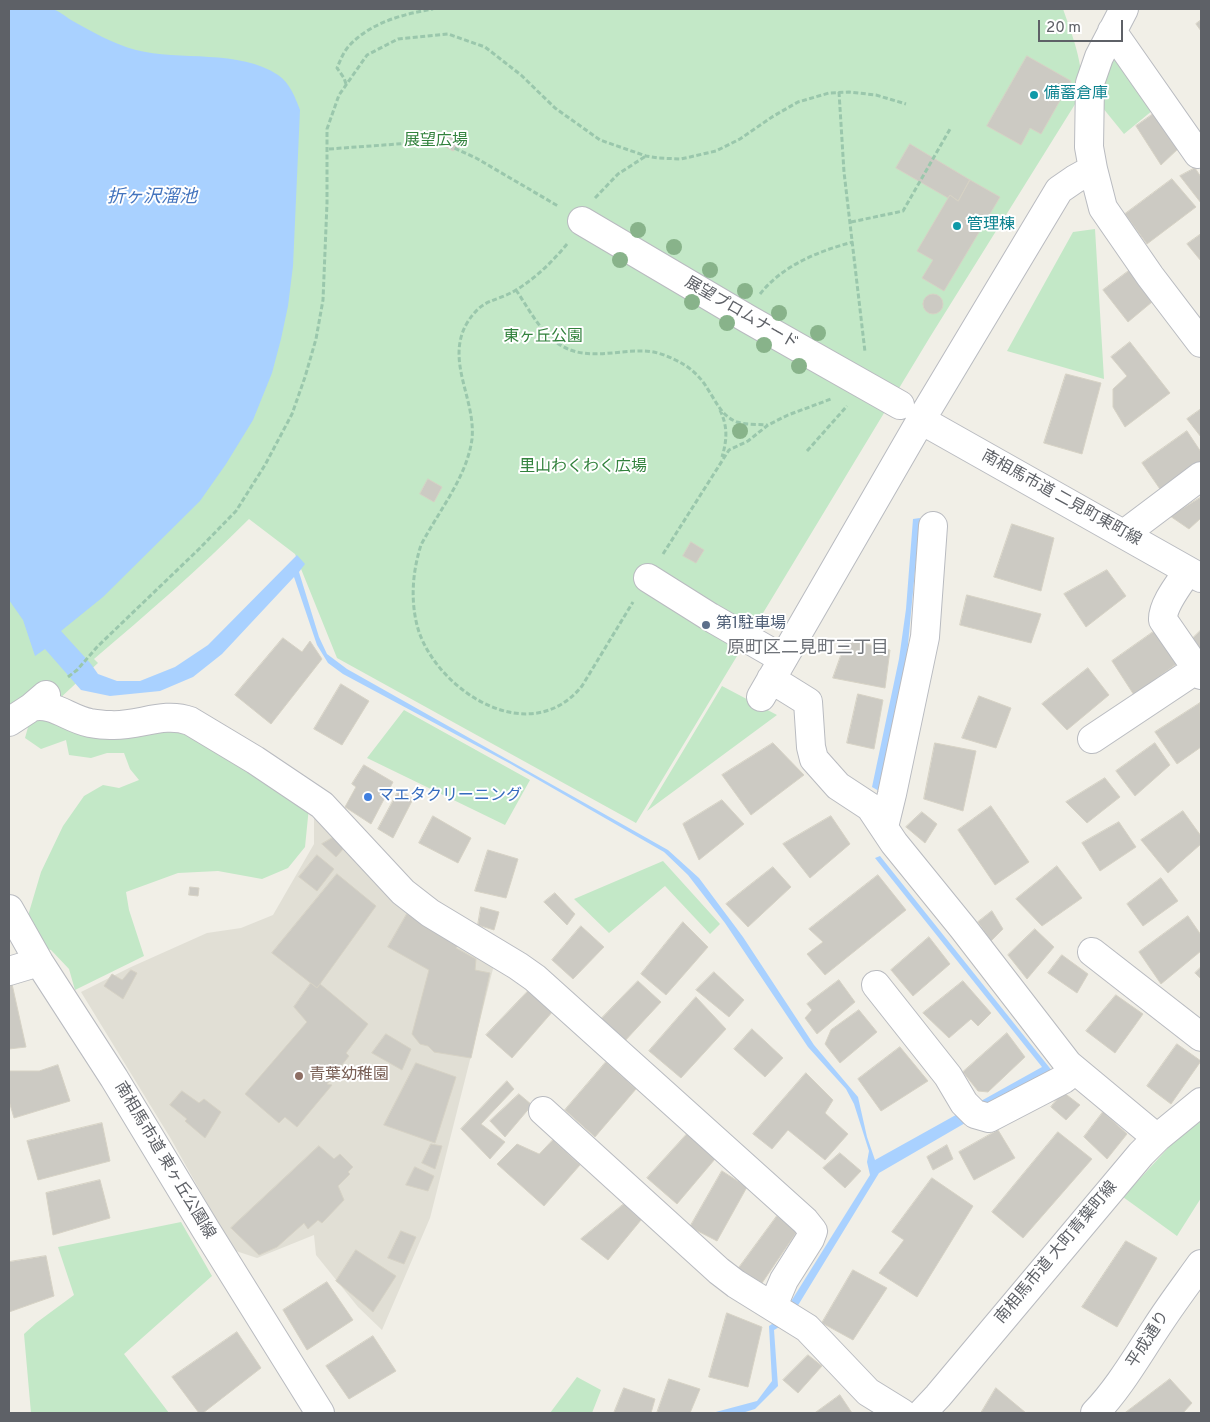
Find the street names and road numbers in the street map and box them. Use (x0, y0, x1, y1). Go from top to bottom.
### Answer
street label: 展望プロムナード (681, 274, 801, 354)
street label: 南相馬市道 二見町東町線 (978, 447, 1144, 551)
street label: 南相馬市道 東ヶ丘公園線 (109, 1079, 219, 1243)
street label: 南相馬市道 大町青葉町線 (992, 1178, 1122, 1328)
street label: 平成通り (1124, 1308, 1174, 1372)

